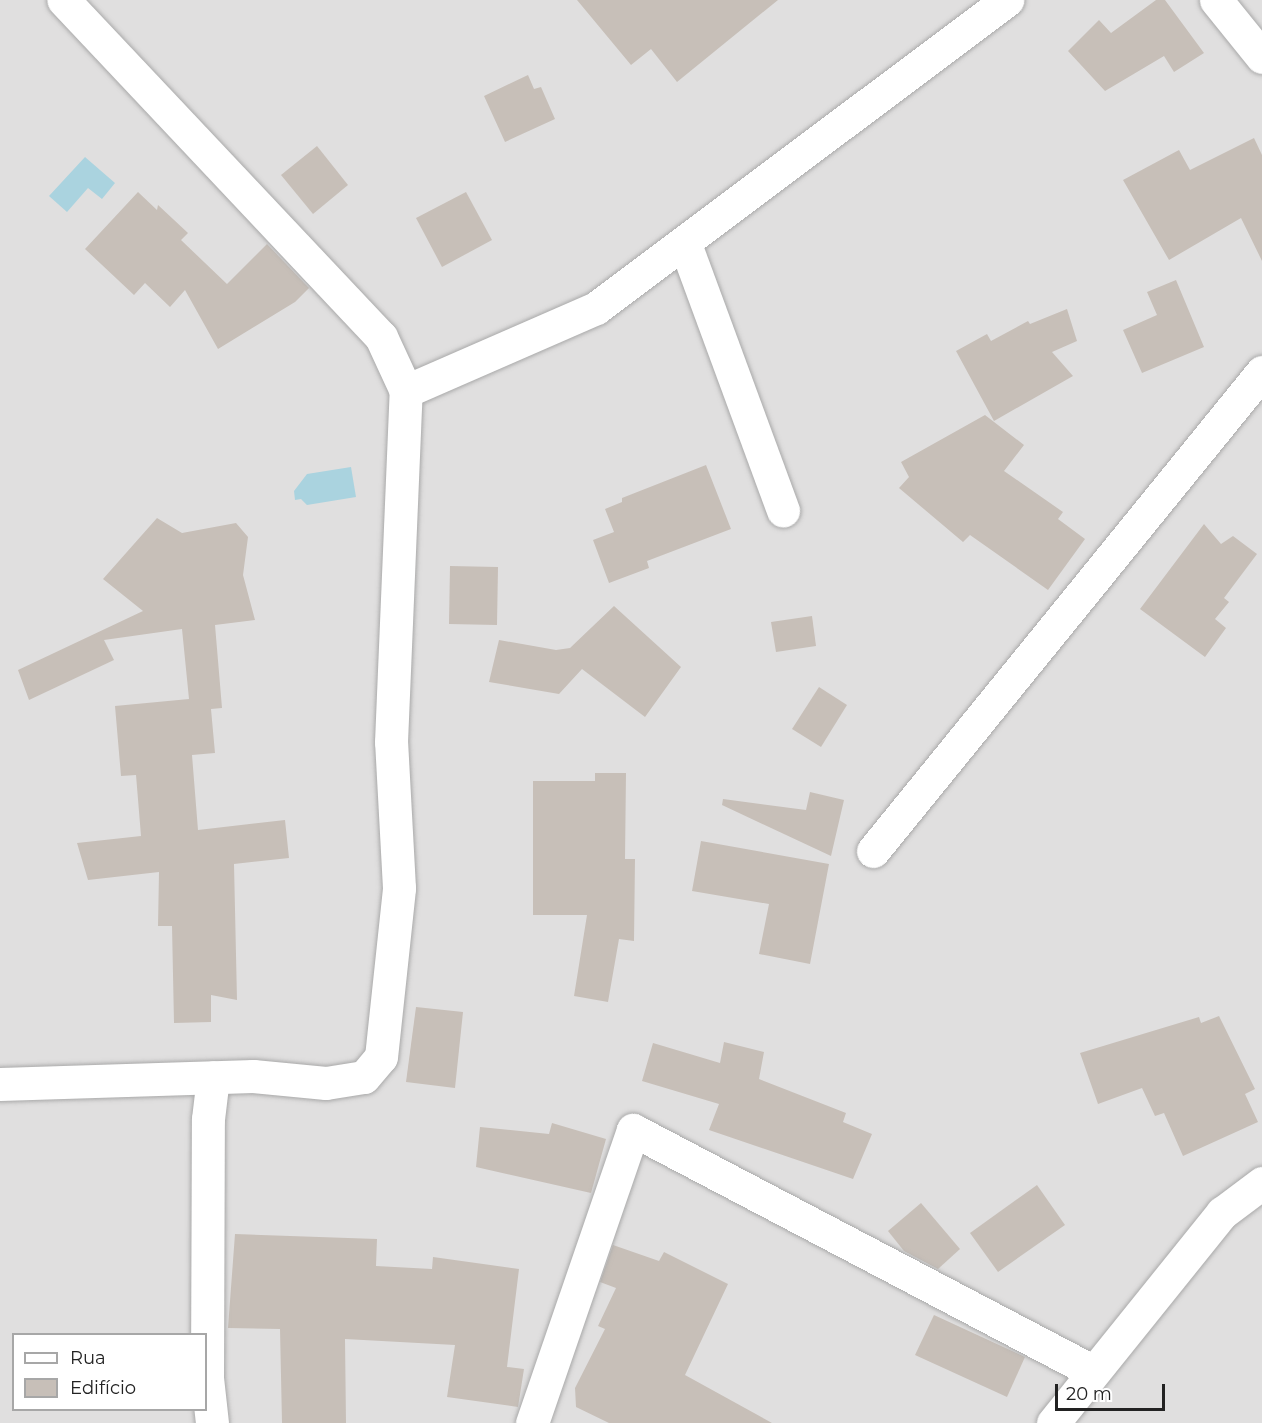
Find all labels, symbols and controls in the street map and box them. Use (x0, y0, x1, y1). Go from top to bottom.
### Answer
legend (12, 1333, 207, 1411)
text: Rua (70, 1347, 106, 1369)
scale bar (1058, 1372, 1168, 1410)
text: Edifício (70, 1377, 136, 1399)
text: 20 m (1066, 1383, 1112, 1405)

